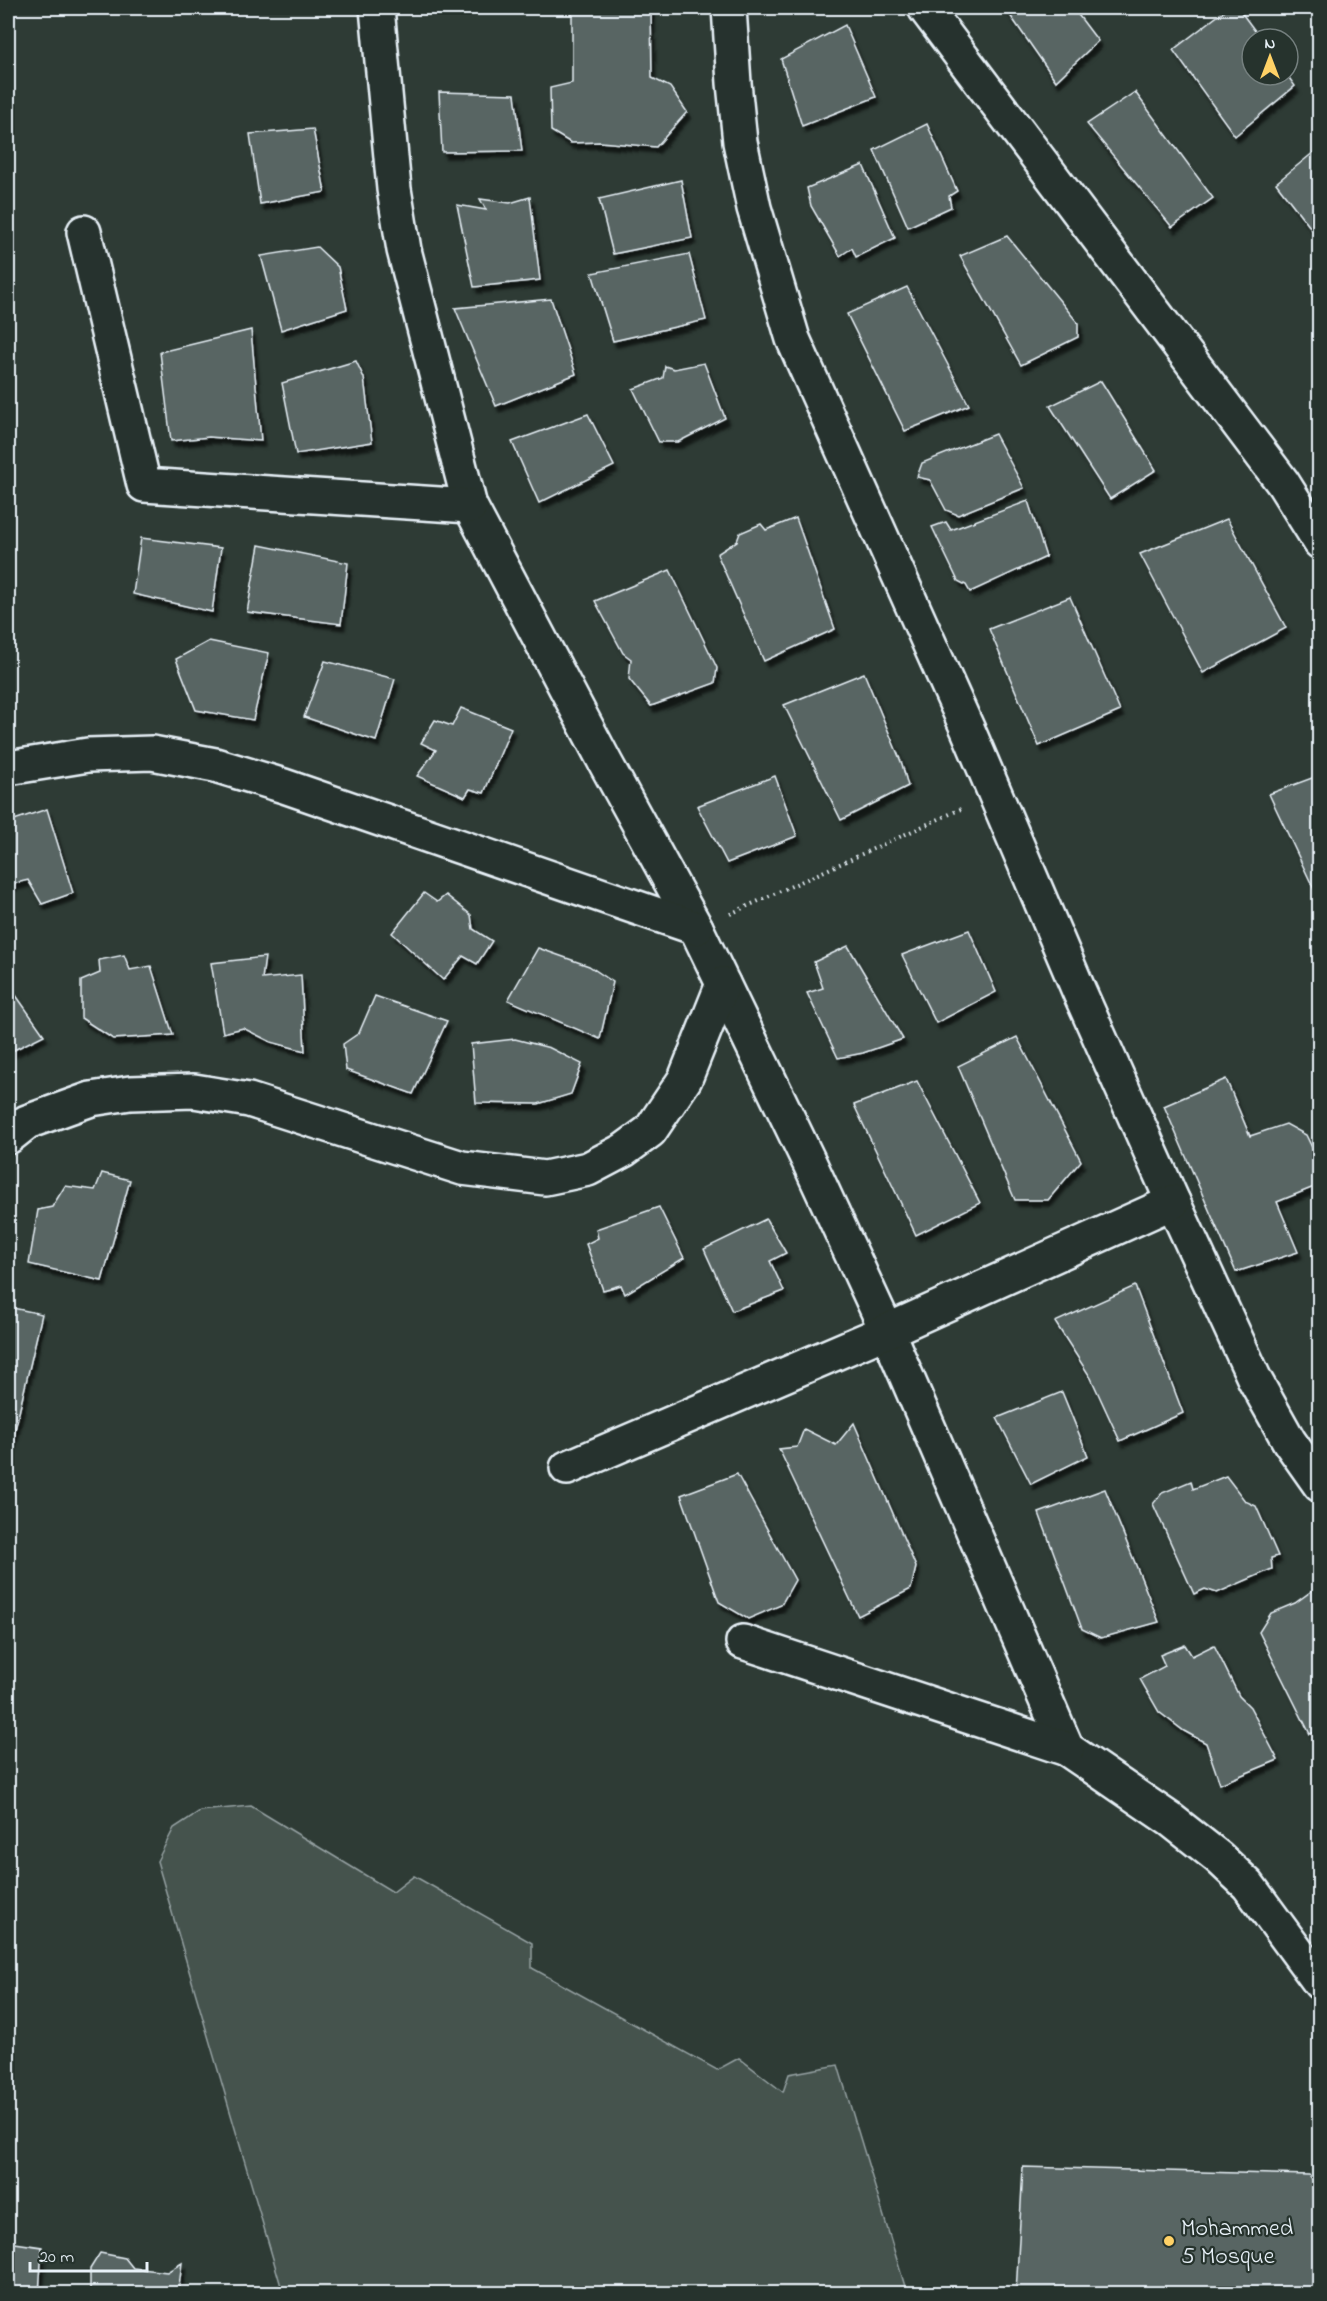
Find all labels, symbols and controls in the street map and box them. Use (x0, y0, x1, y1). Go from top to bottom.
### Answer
north arrow (1240, 27, 1300, 87)
text: N (1265, 32, 1276, 56)
place label: Mohammed 5 Mosque (1181, 2212, 1294, 2275)
marker: Mohammed 5 Mosque (1162, 2234, 1176, 2248)
scale bar (30, 2235, 147, 2273)
text: 20 m (39, 2245, 74, 2271)

